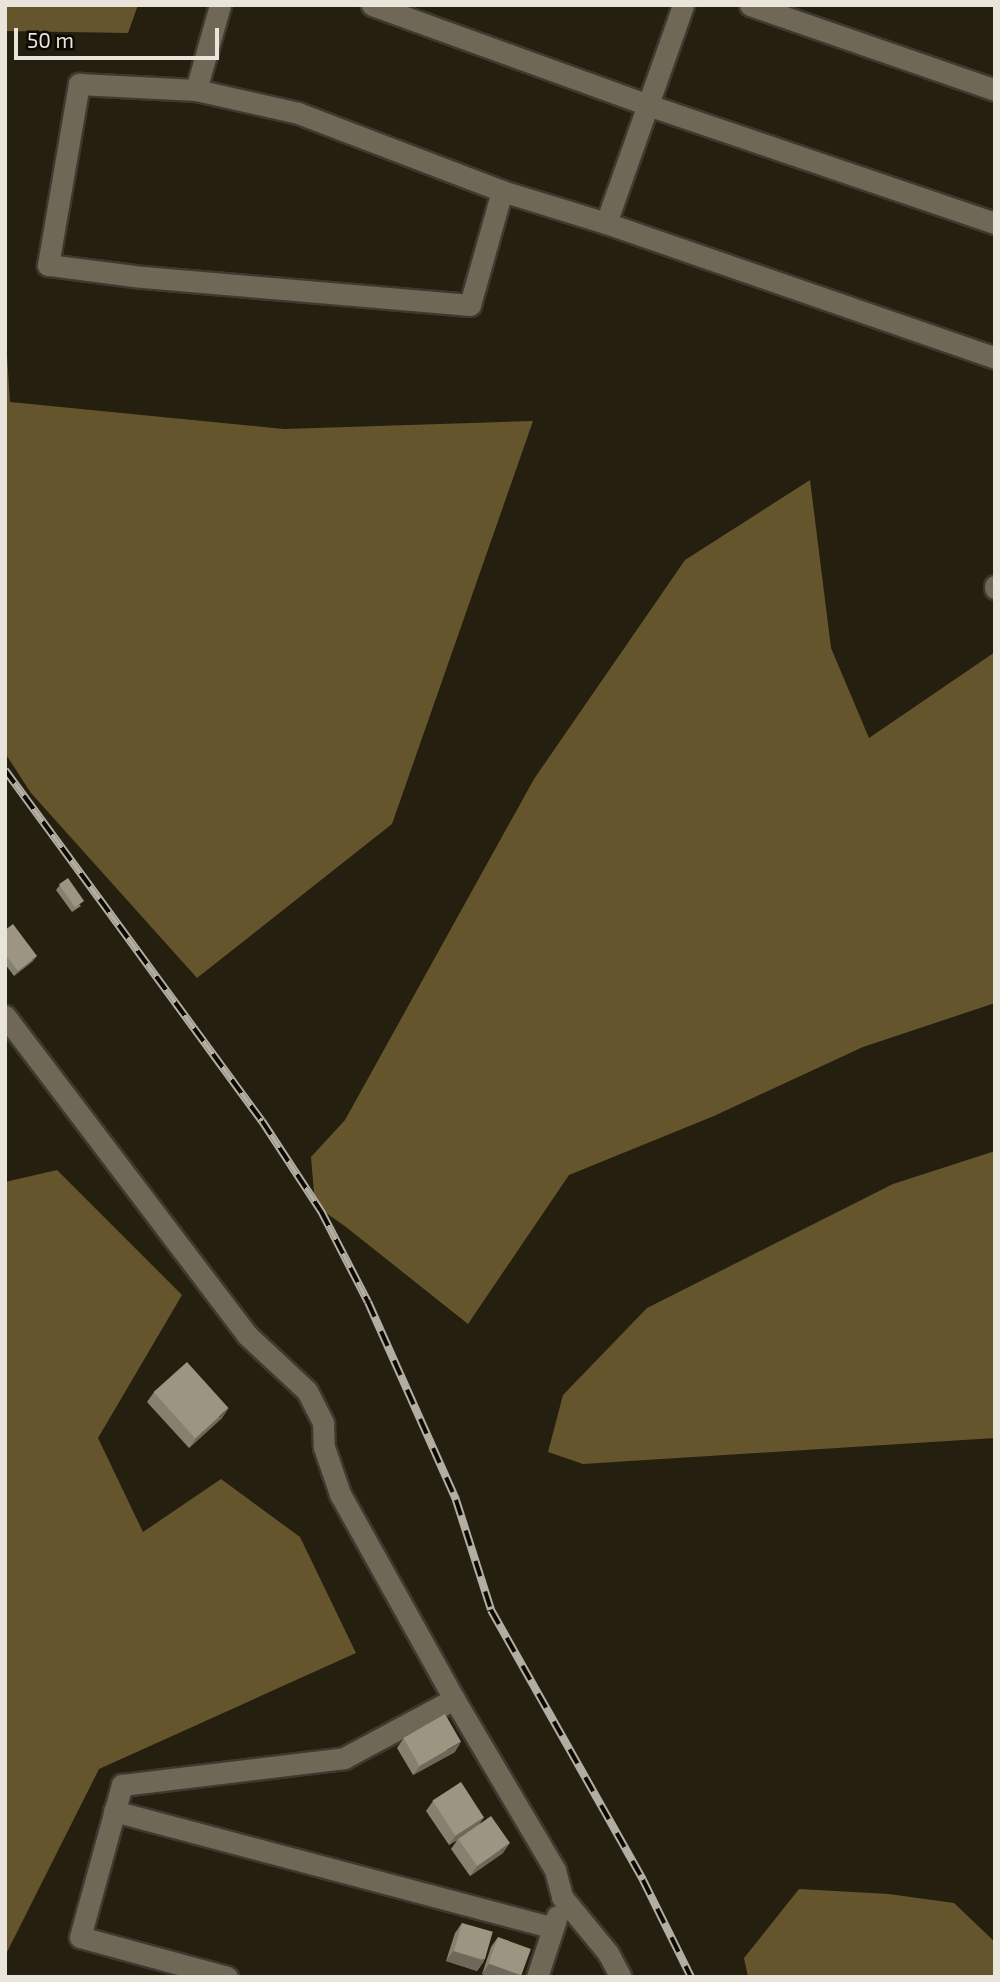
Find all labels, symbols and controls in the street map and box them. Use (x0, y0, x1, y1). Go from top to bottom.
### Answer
scale bar (18, 14, 222, 58)
text: 50 m (27, 27, 74, 52)

